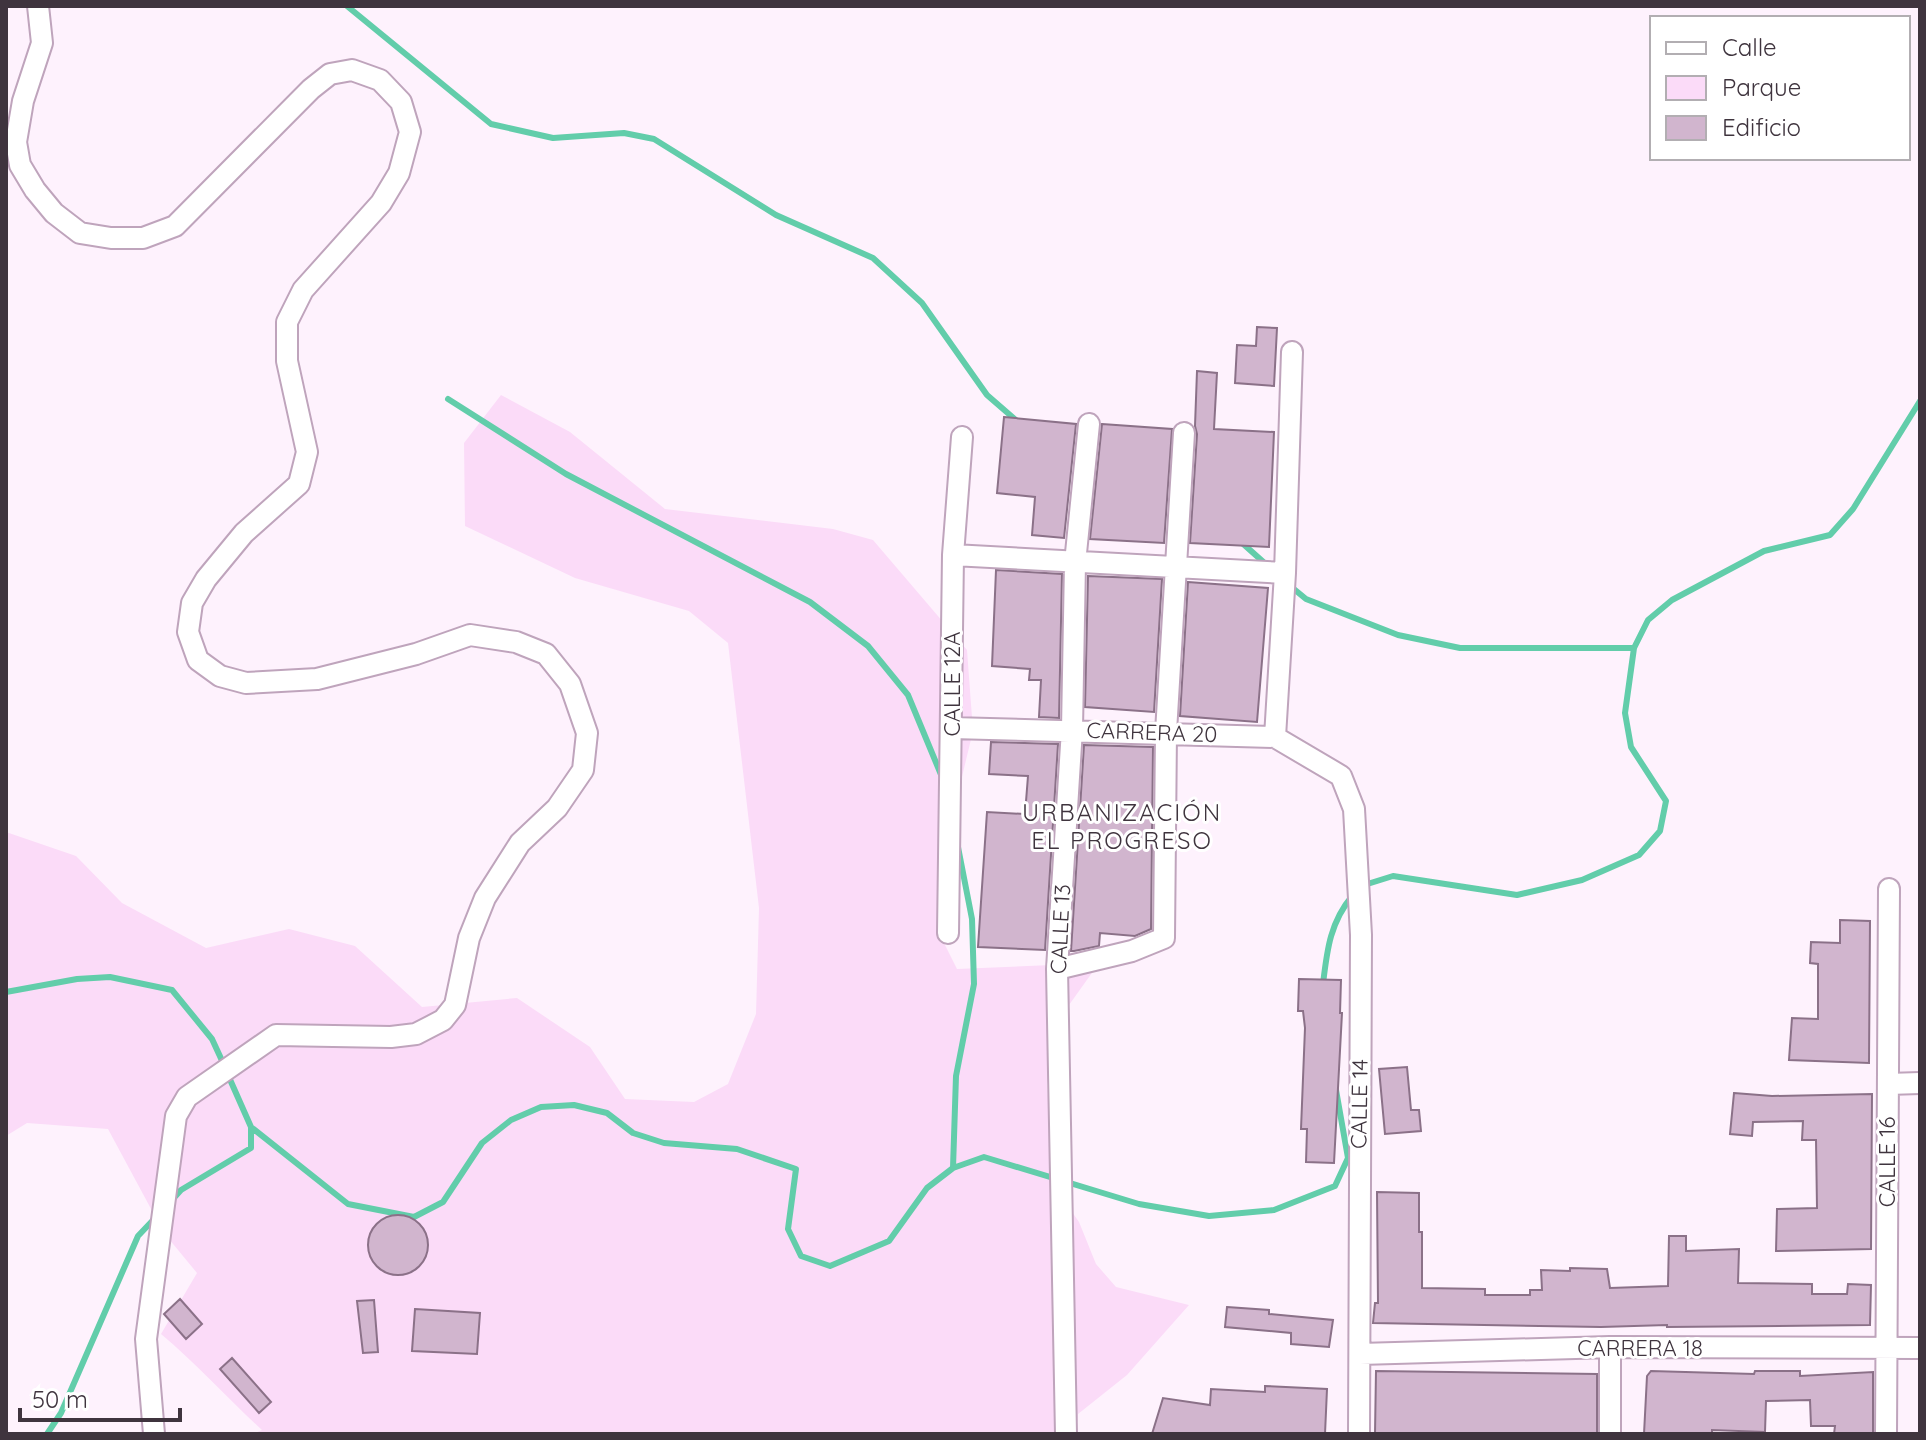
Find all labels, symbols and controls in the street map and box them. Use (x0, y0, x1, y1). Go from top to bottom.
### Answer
legend (1650, 16, 1910, 160)
text: Calle (1722, 32, 1777, 62)
text: Parque (1722, 72, 1801, 102)
text: Edificio (1722, 112, 1801, 142)
street label: CALLE 12A (938, 631, 966, 737)
street label: CARRERA 20 (1086, 716, 1218, 748)
district label: URBANIZACIÓN EL PROGRESO (1022, 797, 1222, 855)
street label: CALLE 13 (1044, 883, 1076, 975)
street label: CALLE 14 (1344, 1059, 1374, 1149)
street label: CALLE 16 (1873, 1117, 1901, 1207)
street label: CARRERA 18 (1577, 1334, 1703, 1362)
scale bar (20, 1372, 180, 1422)
text: 50 m (32, 1384, 88, 1414)

